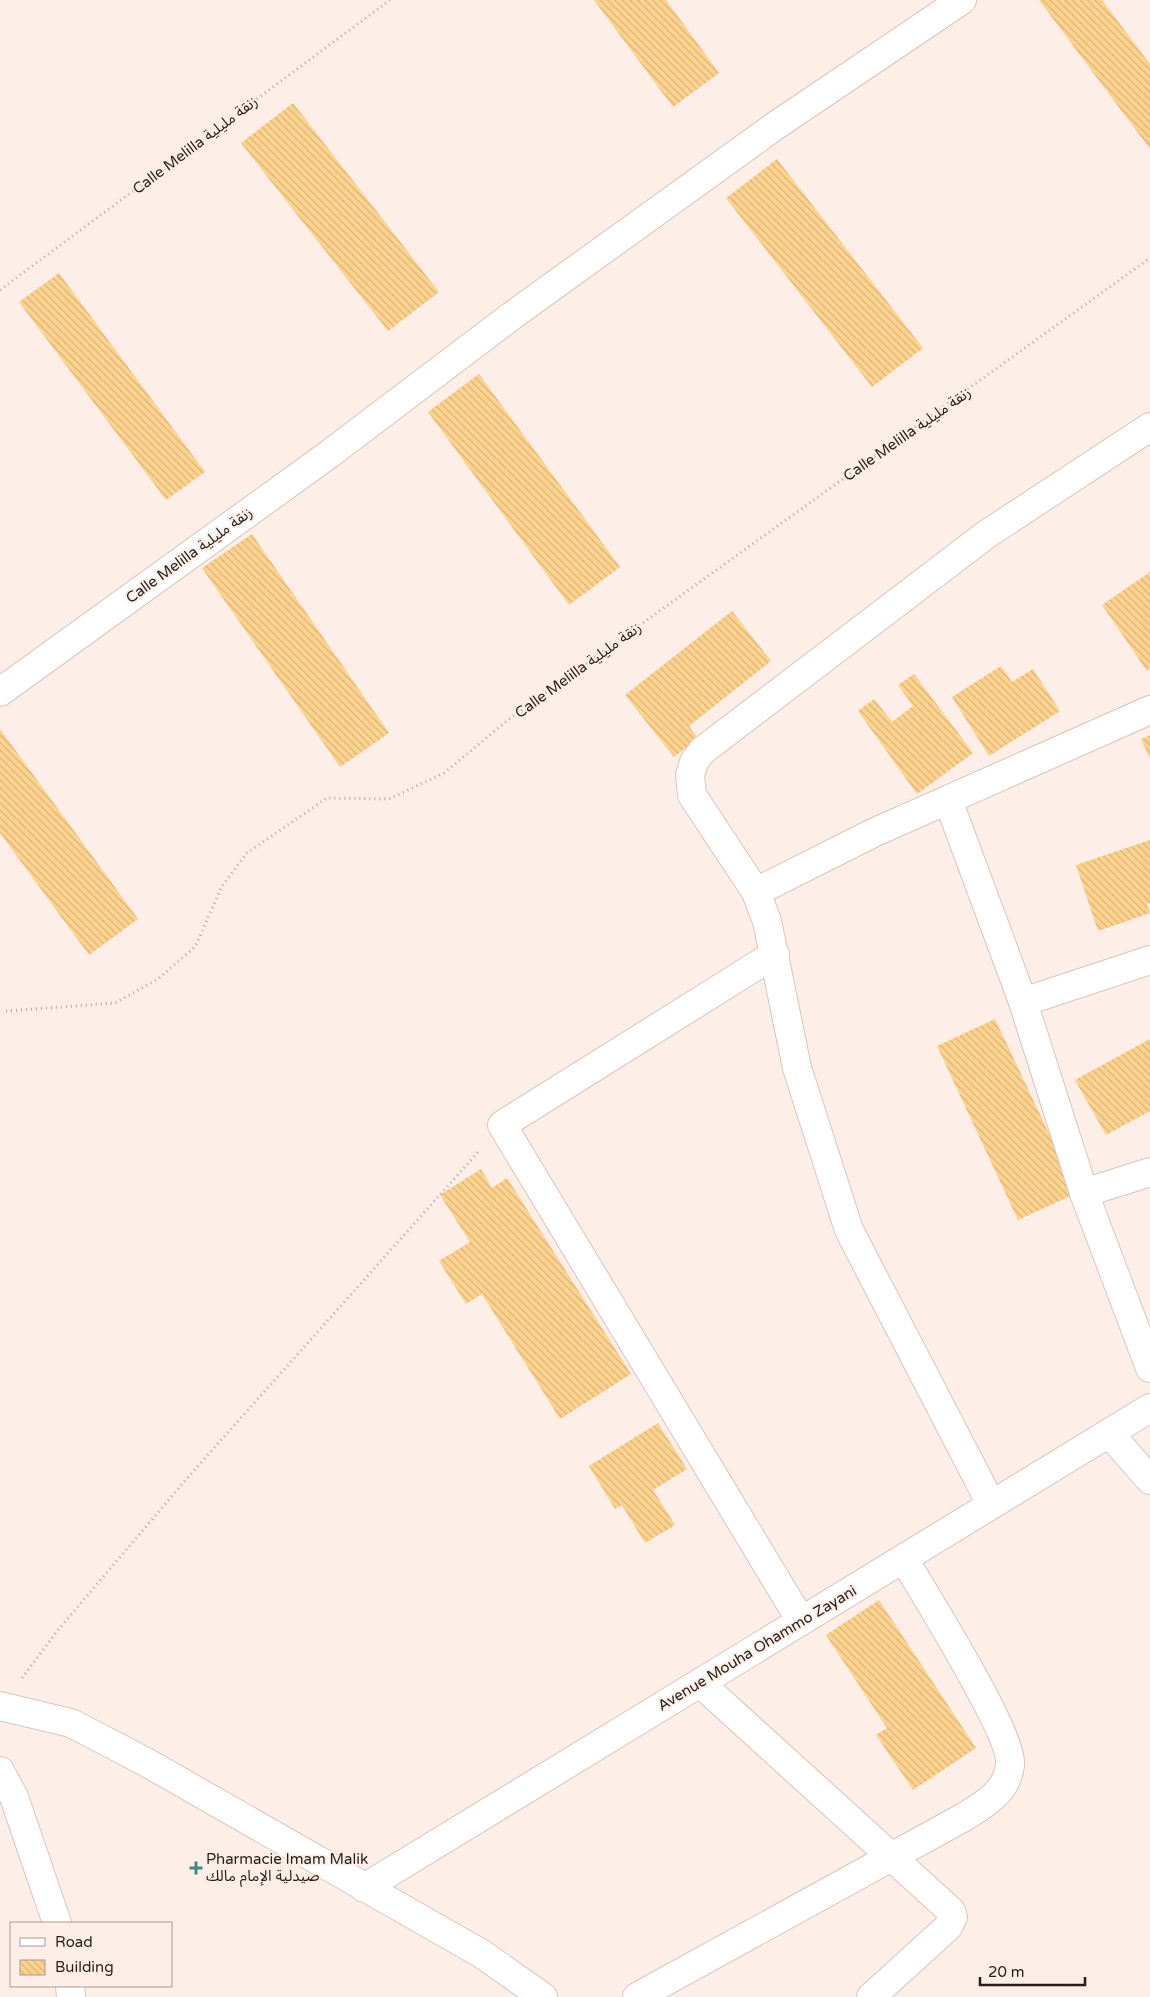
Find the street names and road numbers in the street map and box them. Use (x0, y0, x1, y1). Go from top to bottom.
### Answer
street label: Calle Melilla زنقة مليلية (129, 92, 261, 198)
street label: Calle Melilla زنقة مليلية (840, 383, 974, 485)
street label: Calle Melilla زنقة مليلية (122, 503, 256, 607)
street label: Calle Melilla زنقة مليلية (511, 618, 645, 722)
street label: Avenue Mouha Ohammo Zayani (654, 1581, 860, 1715)

